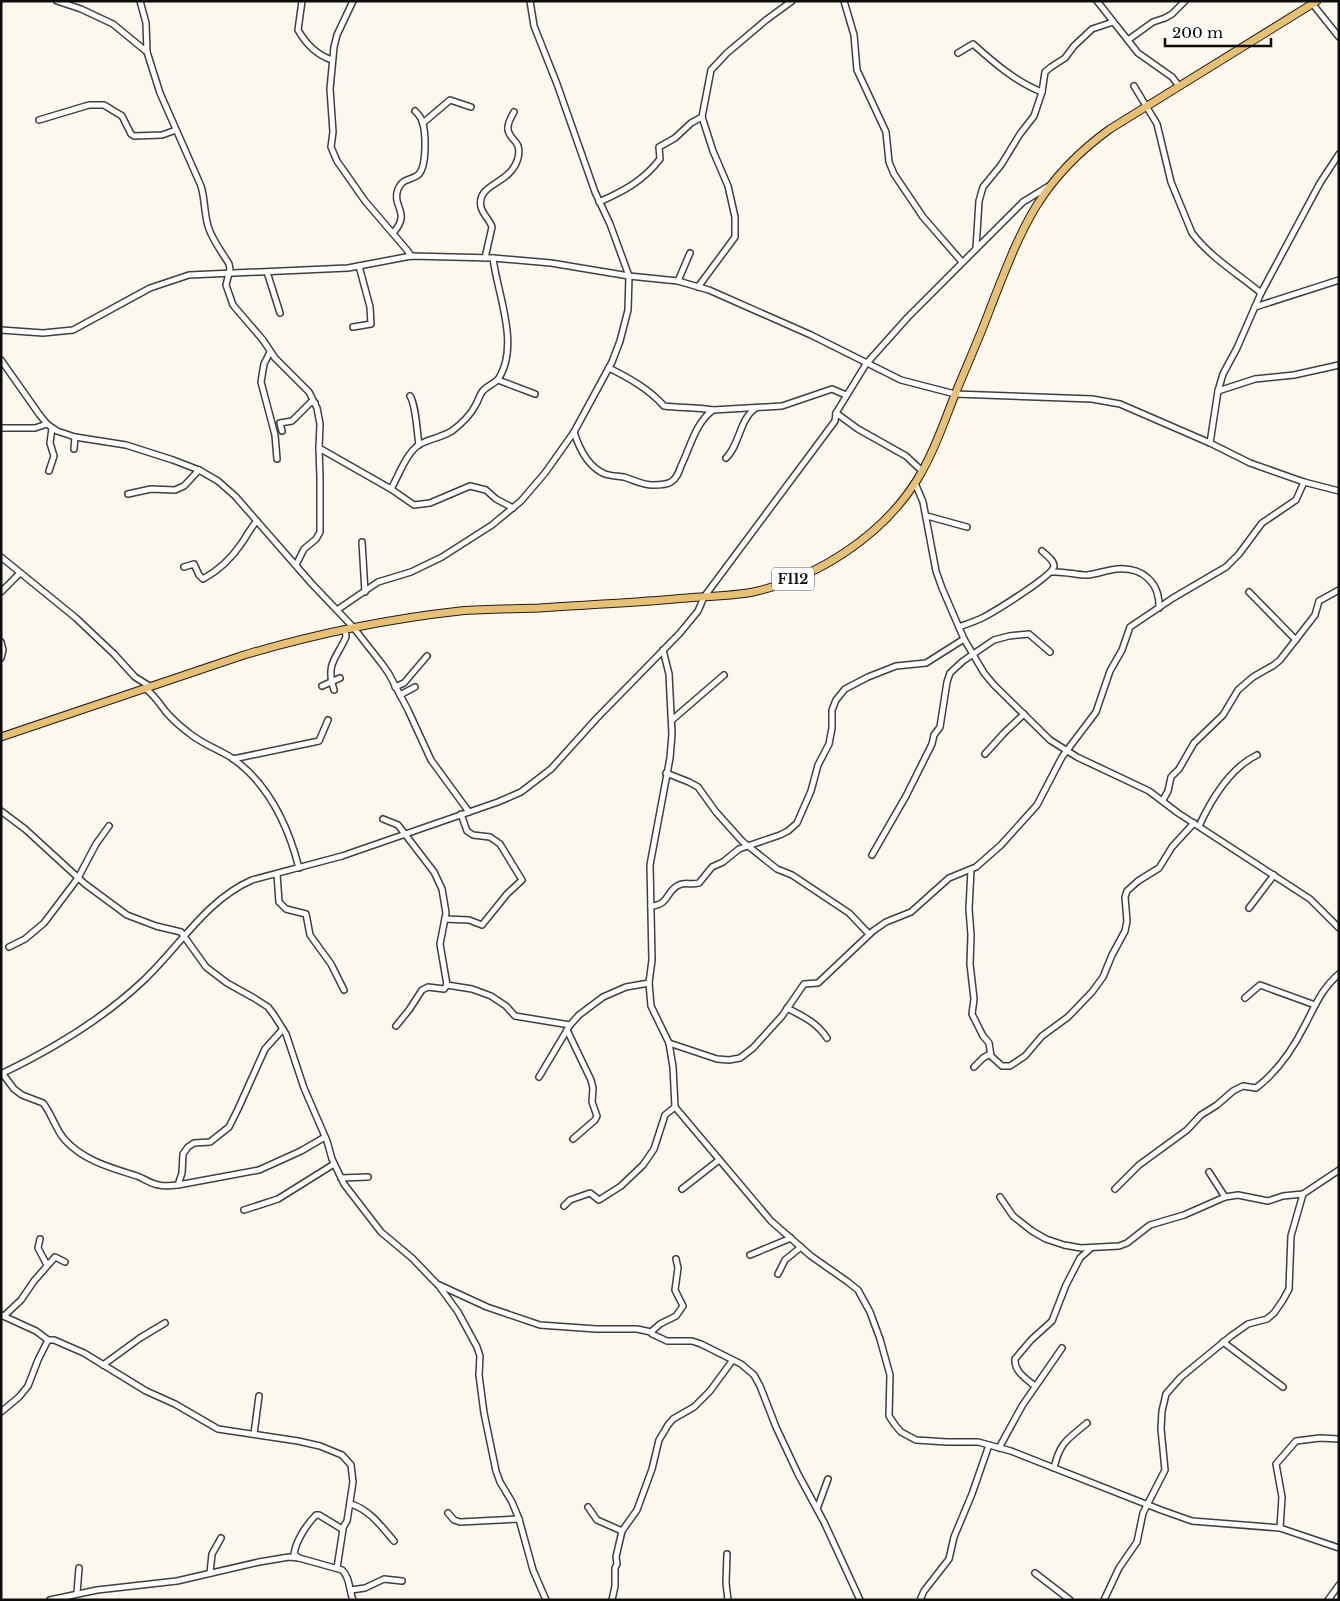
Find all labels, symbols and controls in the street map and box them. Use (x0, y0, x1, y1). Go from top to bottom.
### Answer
scale bar (1165, 15, 1271, 47)
text: 200 m (1172, 23, 1223, 42)
road number: F112 (772, 568, 814, 590)

